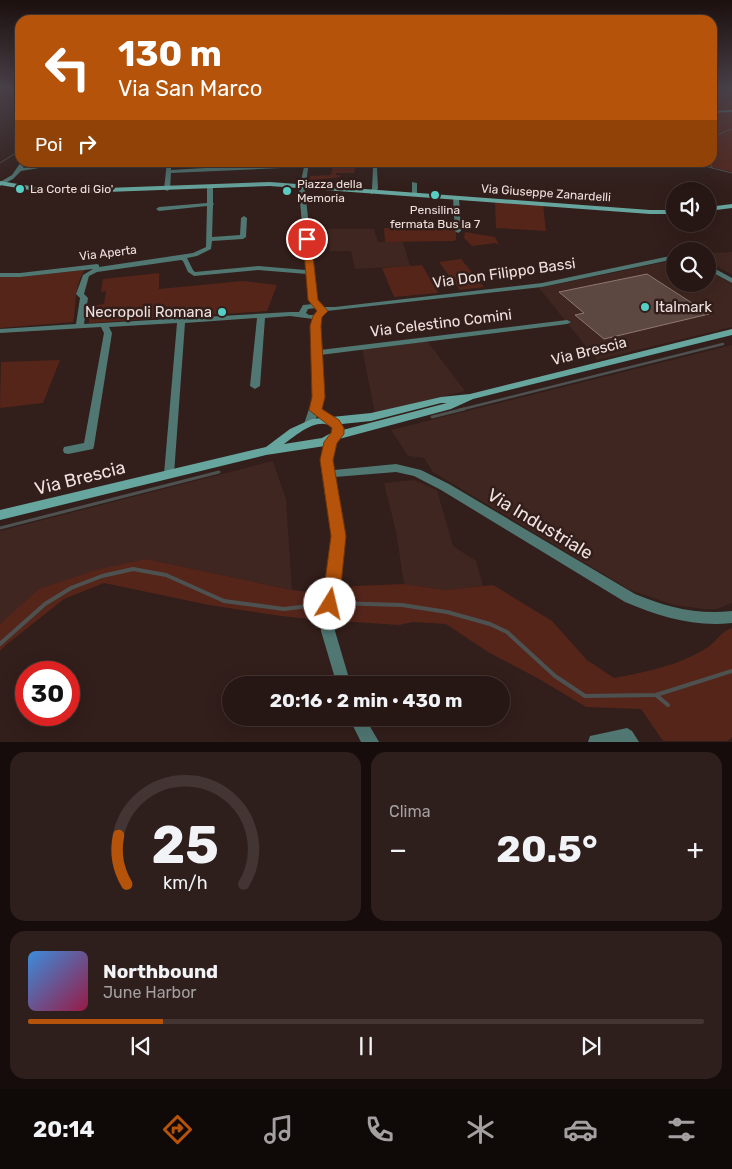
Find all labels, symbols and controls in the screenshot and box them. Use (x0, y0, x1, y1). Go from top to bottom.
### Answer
text: 130 m (118, 33, 222, 75)
icon: left (35, 35, 100, 100)
text: Via San Marco (118, 75, 262, 102)
icon: right (73, 130, 101, 158)
text: Poi (35, 133, 63, 156)
place label: Piazza della Memoria (297, 177, 362, 205)
street label: Via Giuseppe Zanardelli (481, 181, 611, 205)
place label: La Corte di Gio' (30, 182, 113, 196)
map controls (666, 182, 716, 292)
button: sound (666, 182, 716, 232)
marker: La Corte di Gio' (14, 183, 26, 195)
marker: Piazza della Memoria (281, 185, 293, 197)
marker: Pensilina fermata Bus la 7 (429, 189, 441, 201)
place label: Pensilina fermata Bus la 7 (390, 203, 480, 231)
pin (286, 218, 328, 260)
icon: arrive (293, 225, 321, 253)
button: search (666, 242, 716, 292)
street label: Via Aperta (78, 243, 138, 263)
street label: Via Don Filippo Bassi (431, 254, 577, 292)
place label: Italmark (655, 298, 712, 316)
marker: Italmark (639, 301, 651, 313)
place label: Necropoli Romana (85, 303, 212, 321)
street label: Via Celestino Comini (369, 305, 513, 341)
marker: Necropoli Romana (216, 306, 228, 318)
street label: Via Brescia (549, 333, 629, 369)
street label: Via Brescia (32, 456, 128, 500)
street label: Via Industriale (483, 484, 597, 564)
position arrow (303, 577, 355, 629)
speed limit sign: 30 (15, 661, 80, 726)
text: 20:16 · 2 min · 430 m (270, 689, 462, 712)
text: Clima (389, 802, 430, 821)
text: 25 (152, 814, 219, 876)
text: 20.5° (496, 826, 598, 872)
text: − (389, 833, 407, 866)
text: + (687, 833, 704, 866)
text: km/h (163, 872, 208, 893)
text: Northbound (103, 960, 218, 983)
text: June Harbor (103, 983, 196, 1002)
icon: previous (127, 1032, 155, 1060)
icon: pause (352, 1032, 380, 1060)
icon: next (577, 1032, 605, 1060)
icon: directions (160, 1112, 195, 1147)
icon: music (261, 1112, 296, 1147)
icon: phone (362, 1112, 397, 1147)
icon: climate (463, 1112, 498, 1147)
icon: car (563, 1112, 598, 1147)
icon: filters (664, 1112, 699, 1147)
text: 20:14 (33, 1116, 95, 1143)

